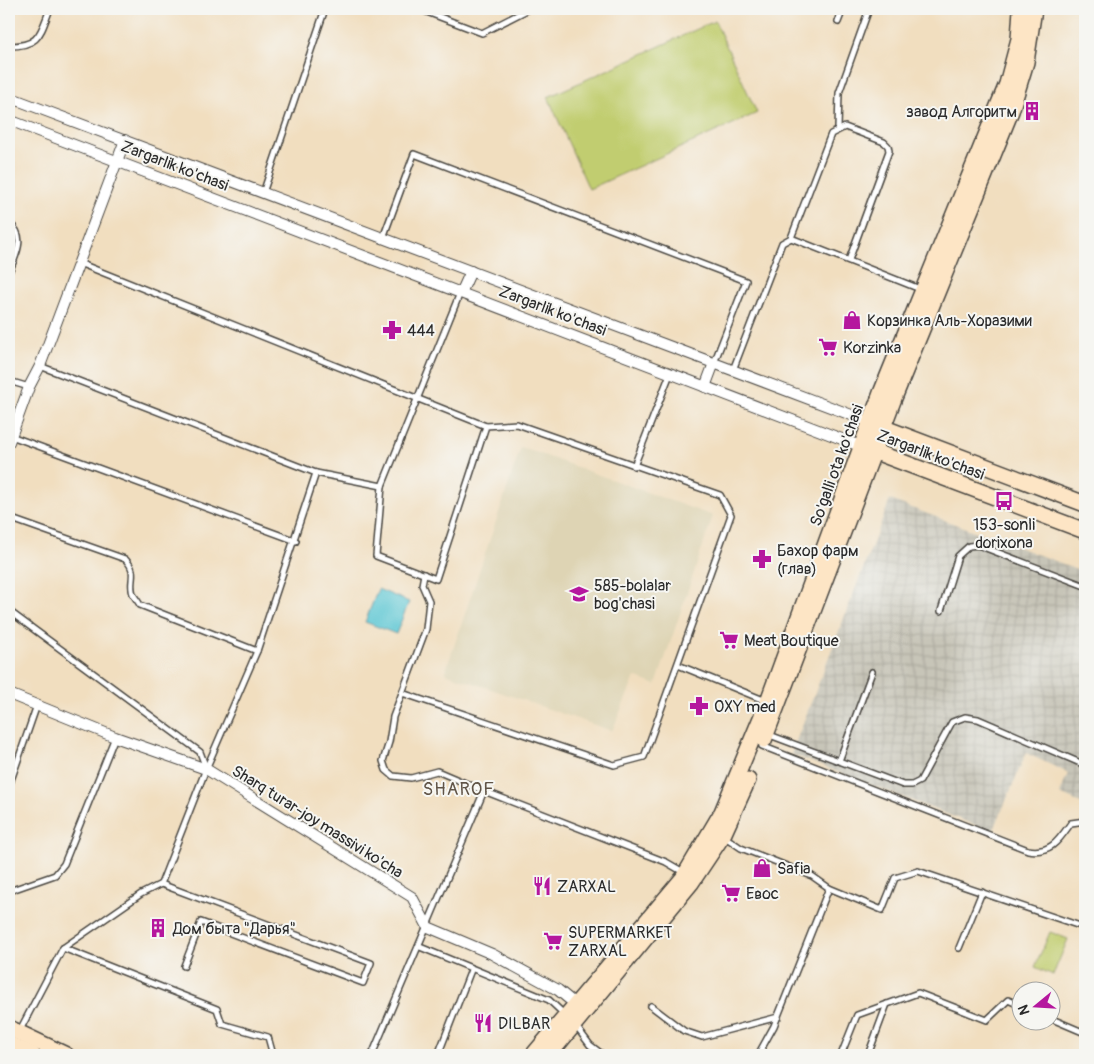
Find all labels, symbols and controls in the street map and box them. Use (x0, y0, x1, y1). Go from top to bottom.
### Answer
building icon: завод Алгоритм (1021, 100, 1043, 122)
place label: завод Алгоритм (906, 102, 1017, 122)
street label: Zargarlik ko'chasi (118, 136, 231, 196)
street label: Zargarlik ko'chasi (496, 281, 609, 341)
shop icon: Корзинка Аль-Хоразими (841, 309, 863, 331)
place label: Корзинка Аль-Хоразими (867, 311, 1032, 331)
pharmacy icon: 444 (381, 319, 403, 341)
place label: 444 (407, 321, 435, 341)
supermarket icon: Korzinka (817, 336, 839, 358)
place label: Korzinka (843, 338, 901, 358)
street label: So'galli ota ko'chasi (806, 402, 868, 529)
street label: Zargarlik ko'chasi (874, 425, 987, 485)
bus stop icon: 153-sonli dorixona (993, 490, 1015, 512)
place label: 153-sonli dorixona (973, 515, 1035, 553)
place label: Бахор фарм (глав) (777, 541, 859, 579)
pharmacy icon: Бахор фарм (глав) (751, 548, 773, 570)
place label: 585-bolalar bog'chasi (594, 576, 671, 614)
school or university icon: 585-bolalar bog'chasi (568, 583, 590, 605)
supermarket icon: Meat Boutique (718, 629, 740, 651)
place label: Meat Boutique (744, 631, 839, 651)
pharmacy icon: OXY med (688, 695, 710, 717)
place label: OXY med (714, 697, 776, 717)
street label: Sharq turar-joy massivi ko'cha (228, 761, 407, 883)
district label: SHAROF (423, 778, 495, 801)
shop icon: Safia (751, 857, 773, 879)
place label: Safia (777, 859, 811, 879)
restaurant icon: ZARXAL (531, 875, 553, 897)
place label: ZARXAL (557, 877, 616, 897)
supermarket icon: Евос (720, 882, 742, 904)
place label: Евос (746, 884, 779, 904)
building icon: Дом быта "Дарья" (147, 917, 169, 939)
place label: Дом быта "Дарья" (172, 919, 296, 939)
place label: SUPERMARKET ZARXAL (568, 923, 672, 961)
supermarket icon: SUPERMARKET ZARXAL (542, 930, 564, 952)
north arrow (1012, 982, 1062, 1032)
text: N (1015, 1003, 1034, 1017)
restaurant icon: DILBAR (472, 1012, 494, 1034)
place label: DILBAR (498, 1014, 550, 1034)

